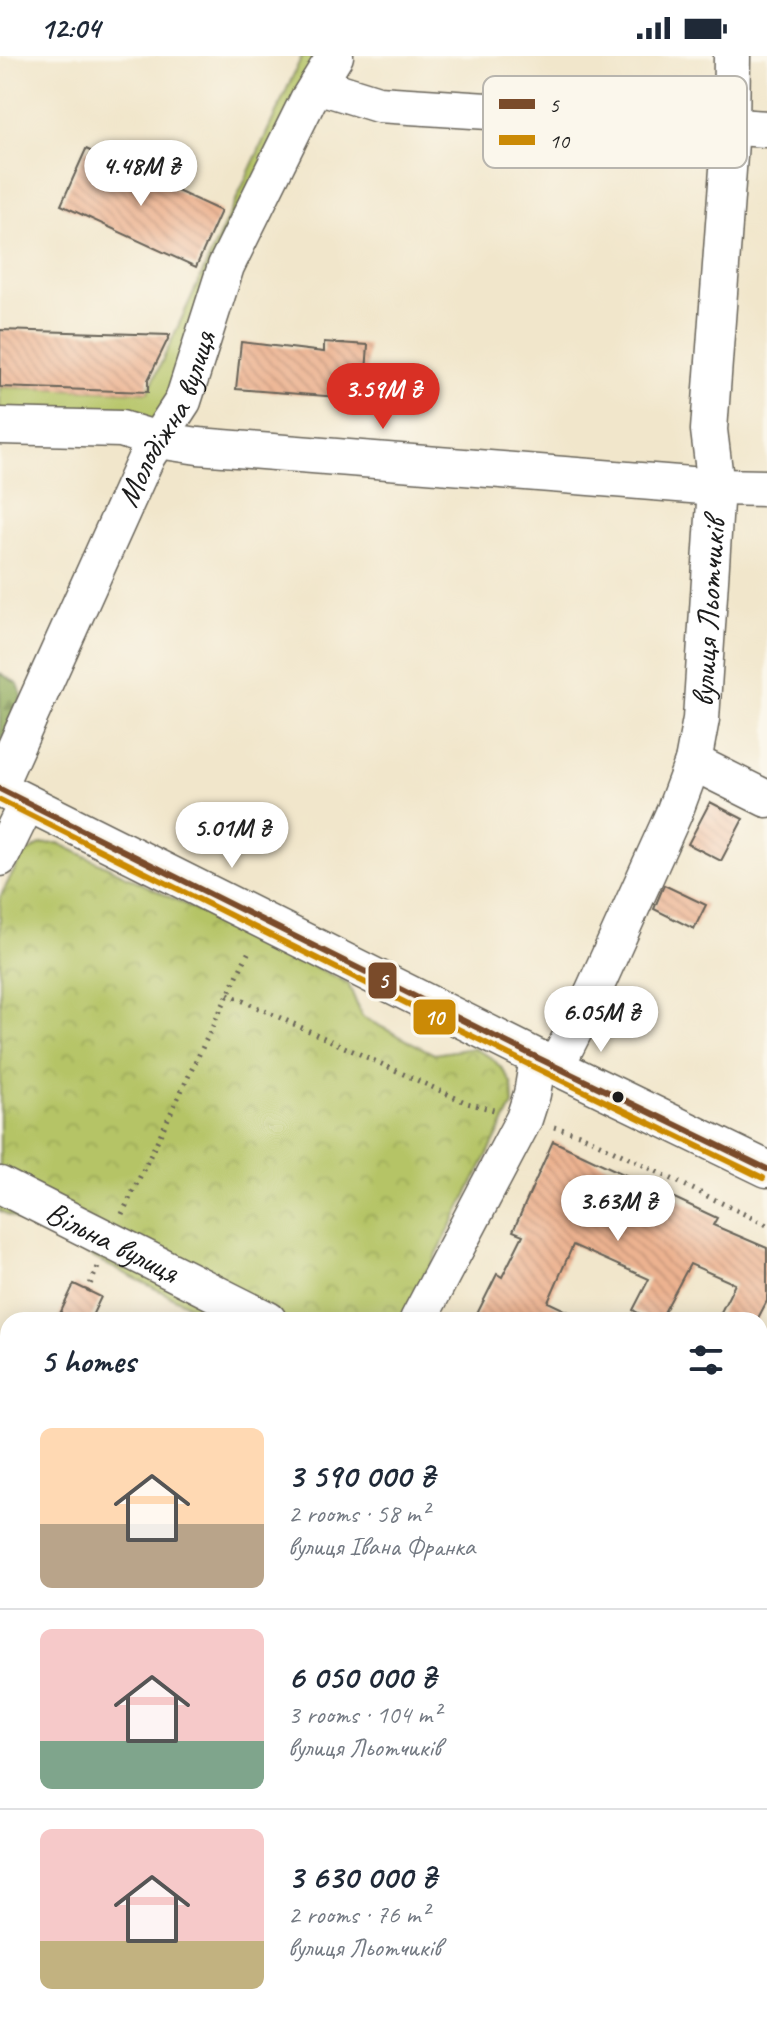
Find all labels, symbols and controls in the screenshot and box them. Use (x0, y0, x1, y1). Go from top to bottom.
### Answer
text: 12:04 (40, 9, 100, 47)
legend (483, 76, 747, 168)
text: 5 (549, 91, 560, 119)
text: 10 (549, 127, 571, 155)
pin: 4.48M ₴ (67, 140, 215, 208)
text: 4.48M ₴ (102, 149, 180, 182)
street label: Молодіжна вулиця (106, 325, 225, 513)
pin: 3.59M ₴ (309, 363, 457, 431)
text: 3.59M ₴ (345, 372, 421, 405)
street label: вулиця Льотчиків (681, 510, 735, 708)
pin: 5.01M ₴ (158, 802, 306, 870)
text: 5.01M ₴ (193, 811, 271, 844)
line badge: 5 (367, 961, 398, 1000)
text: 5 (378, 967, 390, 995)
pin: 6.05M ₴ (527, 986, 675, 1054)
text: 6.05M ₴ (562, 995, 640, 1028)
line badge: 10 (412, 998, 457, 1036)
text: 10 (424, 1004, 446, 1032)
unlabelled marker (610, 1089, 626, 1105)
pin: 3.63M ₴ (544, 1175, 692, 1243)
text: 3.63M ₴ (579, 1184, 657, 1217)
street label: Вільна вулиця (39, 1191, 187, 1293)
icon: filters (684, 1338, 728, 1382)
text: 5 homes (40, 1339, 135, 1382)
text: 3 590 000 ₴ (288, 1454, 434, 1497)
icon: home (104, 1460, 200, 1556)
text: 2 rooms · 58 m² (288, 1497, 429, 1530)
text: вулиця Івана Франка (288, 1530, 475, 1563)
text: 6 050 000 ₴ (288, 1655, 436, 1698)
icon: home (104, 1661, 200, 1757)
text: 3 rooms · 104 m² (288, 1698, 440, 1731)
text: вулиця Льотчиків (288, 1731, 441, 1764)
text: 3 630 000 ₴ (288, 1855, 436, 1898)
icon: home (104, 1861, 200, 1957)
text: 2 rooms · 76 m² (288, 1898, 429, 1931)
text: вулиця Льотчиків (288, 1931, 441, 1964)

